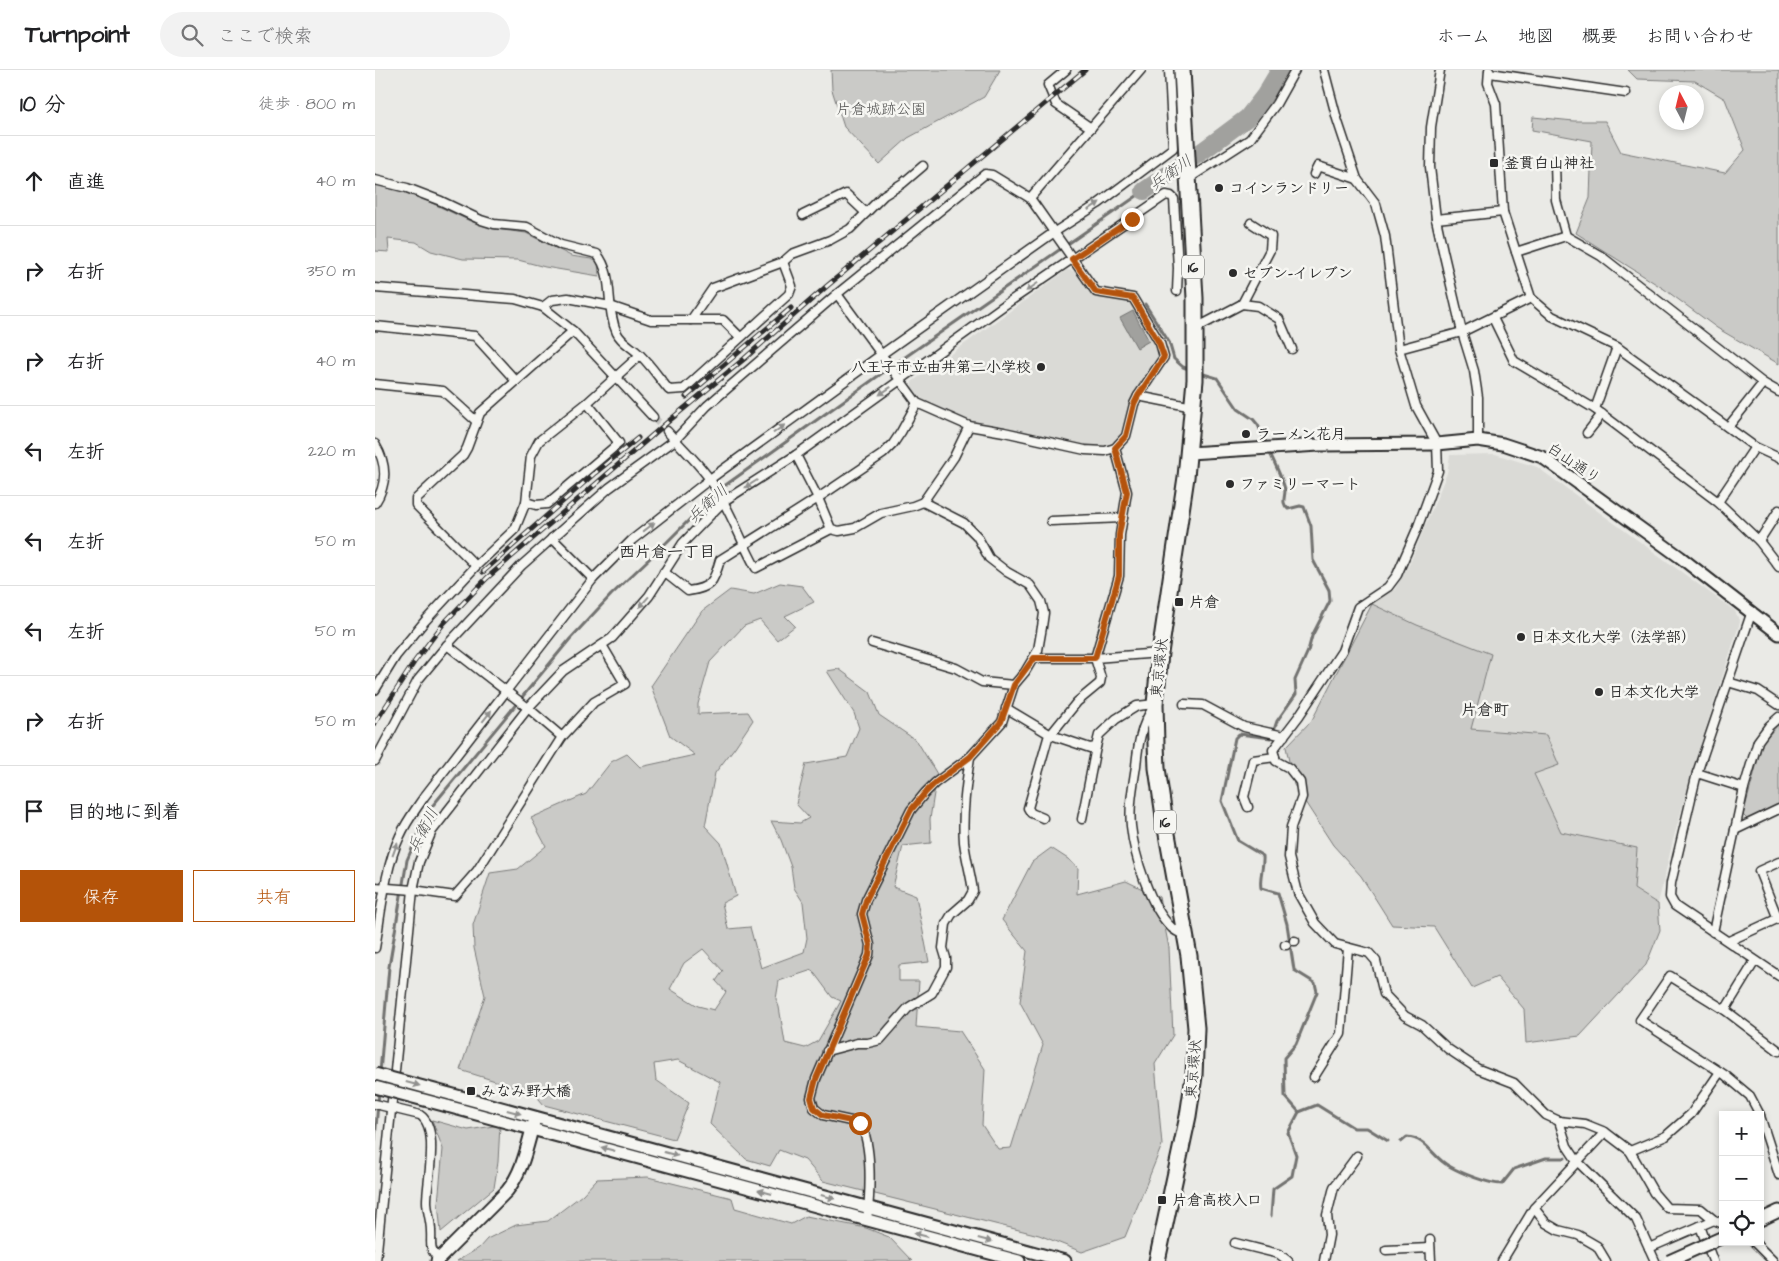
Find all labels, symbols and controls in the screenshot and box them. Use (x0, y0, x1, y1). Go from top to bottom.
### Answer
search box (160, 12, 510, 57)
text: Turnpoint (25, 18, 130, 52)
icon: search (178, 21, 206, 49)
text: ここで検索 (218, 23, 313, 50)
text: ホーム (1437, 24, 1490, 49)
text: 地図 (1518, 24, 1554, 49)
text: 概要 (1582, 24, 1618, 49)
text: お問い合わせ (1646, 24, 1754, 49)
north arrow (1659, 85, 1704, 130)
text: 10 分 (20, 90, 65, 119)
text: 徒歩 · 800 m (259, 93, 355, 115)
park label: 片倉城跡公園 (836, 99, 926, 120)
water label: 兵衛川 (1145, 150, 1197, 196)
place label: 釜貫白山神社 (1504, 153, 1594, 174)
marker: 釜貫白山神社 (1488, 157, 1500, 169)
icon: ahead (20, 167, 48, 195)
text: 直進 (67, 169, 105, 196)
text: 40 m (315, 170, 355, 192)
place label: コインランドリー (1229, 178, 1349, 199)
marker: コインランドリー (1213, 182, 1225, 194)
one-way arrow (1088, 202, 1101, 211)
route end (1121, 208, 1144, 231)
road number: 16 (1182, 256, 1204, 278)
icon: right (20, 257, 48, 285)
text: 右折 (67, 259, 105, 286)
text: 350 m (307, 260, 355, 282)
place label: セブン-イレブン (1243, 263, 1353, 284)
marker: セブン-イレブン (1227, 267, 1239, 279)
one-way arrow (1025, 282, 1038, 292)
icon: right (20, 347, 48, 375)
text: 右折 (67, 349, 105, 376)
text: 40 m (315, 350, 355, 372)
place label: 八王子市立由井第二小学校 (851, 357, 1031, 378)
marker: 八王子市立由井第二小学校 (1035, 361, 1047, 373)
one-way arrow (878, 386, 892, 396)
one-way arrow (772, 424, 786, 434)
place label: ラーメン花月 (1256, 424, 1346, 445)
marker: ラーメン花月 (1240, 428, 1252, 440)
icon: left (20, 437, 48, 465)
street label: 白山通り (1543, 438, 1604, 489)
text: 左折 (67, 439, 105, 466)
text: 220 m (308, 440, 355, 462)
place label: ファミリーマート (1240, 474, 1361, 495)
marker: ファミリーマート (1224, 478, 1236, 490)
one-way arrow (745, 479, 758, 488)
water label: 兵衛川 (682, 480, 733, 528)
one-way arrow (642, 521, 655, 532)
icon: left (20, 527, 48, 555)
text: 左折 (67, 529, 105, 556)
text: 50 m (315, 530, 355, 552)
district label: 西片倉一丁目 (619, 541, 715, 563)
place label: 片倉 (1189, 592, 1219, 613)
one-way arrow (638, 596, 649, 609)
marker: 片倉 (1173, 596, 1185, 608)
icon: left (20, 617, 48, 645)
text: 左折 (67, 619, 105, 646)
text: 50 m (315, 620, 355, 642)
place label: 日本文化大学（法学部） (1531, 627, 1696, 648)
marker: 日本文化大学（法学部） (1515, 631, 1527, 643)
street label: 東京環状 (1146, 637, 1173, 699)
place label: 日本文化大学 (1609, 682, 1699, 703)
marker: 日本文化大学 (1593, 686, 1605, 698)
district label: 片倉町 (1461, 699, 1509, 721)
icon: right (20, 707, 48, 735)
text: 右折 (67, 709, 105, 736)
text: 50 m (315, 710, 355, 732)
one-way arrow (481, 710, 492, 723)
icon: arrive (20, 797, 48, 825)
text: 目的地に到着 (67, 799, 181, 826)
water label: 兵衛川 (402, 804, 444, 857)
road number: 16 (1154, 810, 1176, 834)
one-way arrow (391, 841, 399, 856)
button: 保存 (20, 870, 183, 922)
button: 共有 (193, 870, 355, 922)
street label: 東京環状 (1180, 1038, 1207, 1100)
one-way arrow (405, 1080, 420, 1088)
place label: みなみ野大橋 (481, 1081, 571, 1102)
marker: みなみ野大橋 (465, 1085, 477, 1097)
one-way arrow (507, 1108, 522, 1116)
map controls (1719, 1111, 1764, 1246)
button: + (1719, 1111, 1764, 1156)
route start (849, 1112, 872, 1135)
one-way arrow (600, 1145, 615, 1153)
one-way arrow (663, 1151, 678, 1159)
button: − (1719, 1156, 1764, 1201)
one-way arrow (757, 1188, 772, 1196)
place label: 片倉高校入口 (1172, 1190, 1262, 1211)
one-way arrow (820, 1194, 835, 1202)
marker: 片倉高校入口 (1156, 1194, 1168, 1206)
button: locate (1719, 1201, 1764, 1246)
one-way arrow (914, 1230, 929, 1238)
one-way arrow (977, 1236, 992, 1244)

